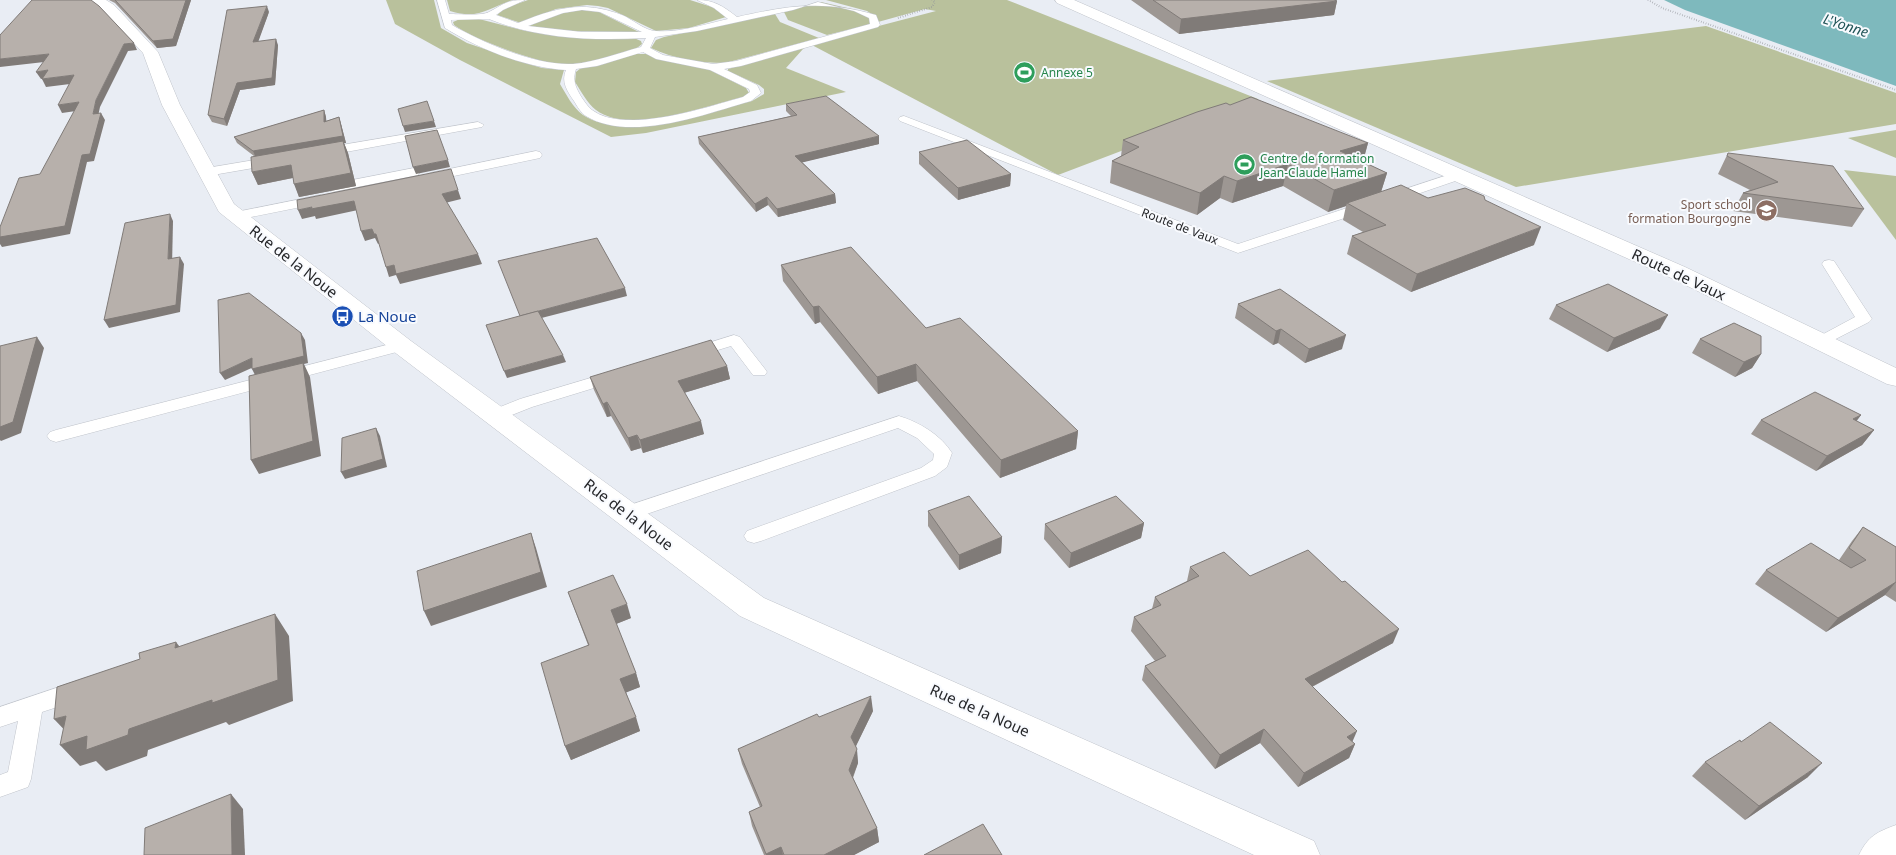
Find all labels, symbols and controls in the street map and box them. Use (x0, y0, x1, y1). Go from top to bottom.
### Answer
water label: L'Yonne (1821, 9, 1871, 41)
sports icon: Annexe 5 (1013, 60, 1037, 84)
place label: Annexe 5 (1041, 64, 1093, 81)
place label: Centre de formation Jean-Claude Hamel (1259, 150, 1374, 181)
sports icon: Centre de formation Jean-Claude Hamel (1232, 153, 1256, 177)
place label: Sport school formation Bourgogne (1628, 196, 1751, 227)
school or university icon: Sport school formation Bourgogne (1755, 199, 1779, 223)
street label: Route de Vaux (1139, 204, 1221, 249)
street label: Rue de la Noue (246, 220, 342, 302)
street label: Route de Vaux (1629, 244, 1729, 305)
bus stop icon: La Noue (330, 304, 354, 328)
place label: La Noue (358, 306, 416, 326)
street label: Rue de la Noue (580, 474, 678, 554)
street label: Rue de la Noue (927, 679, 1033, 741)

